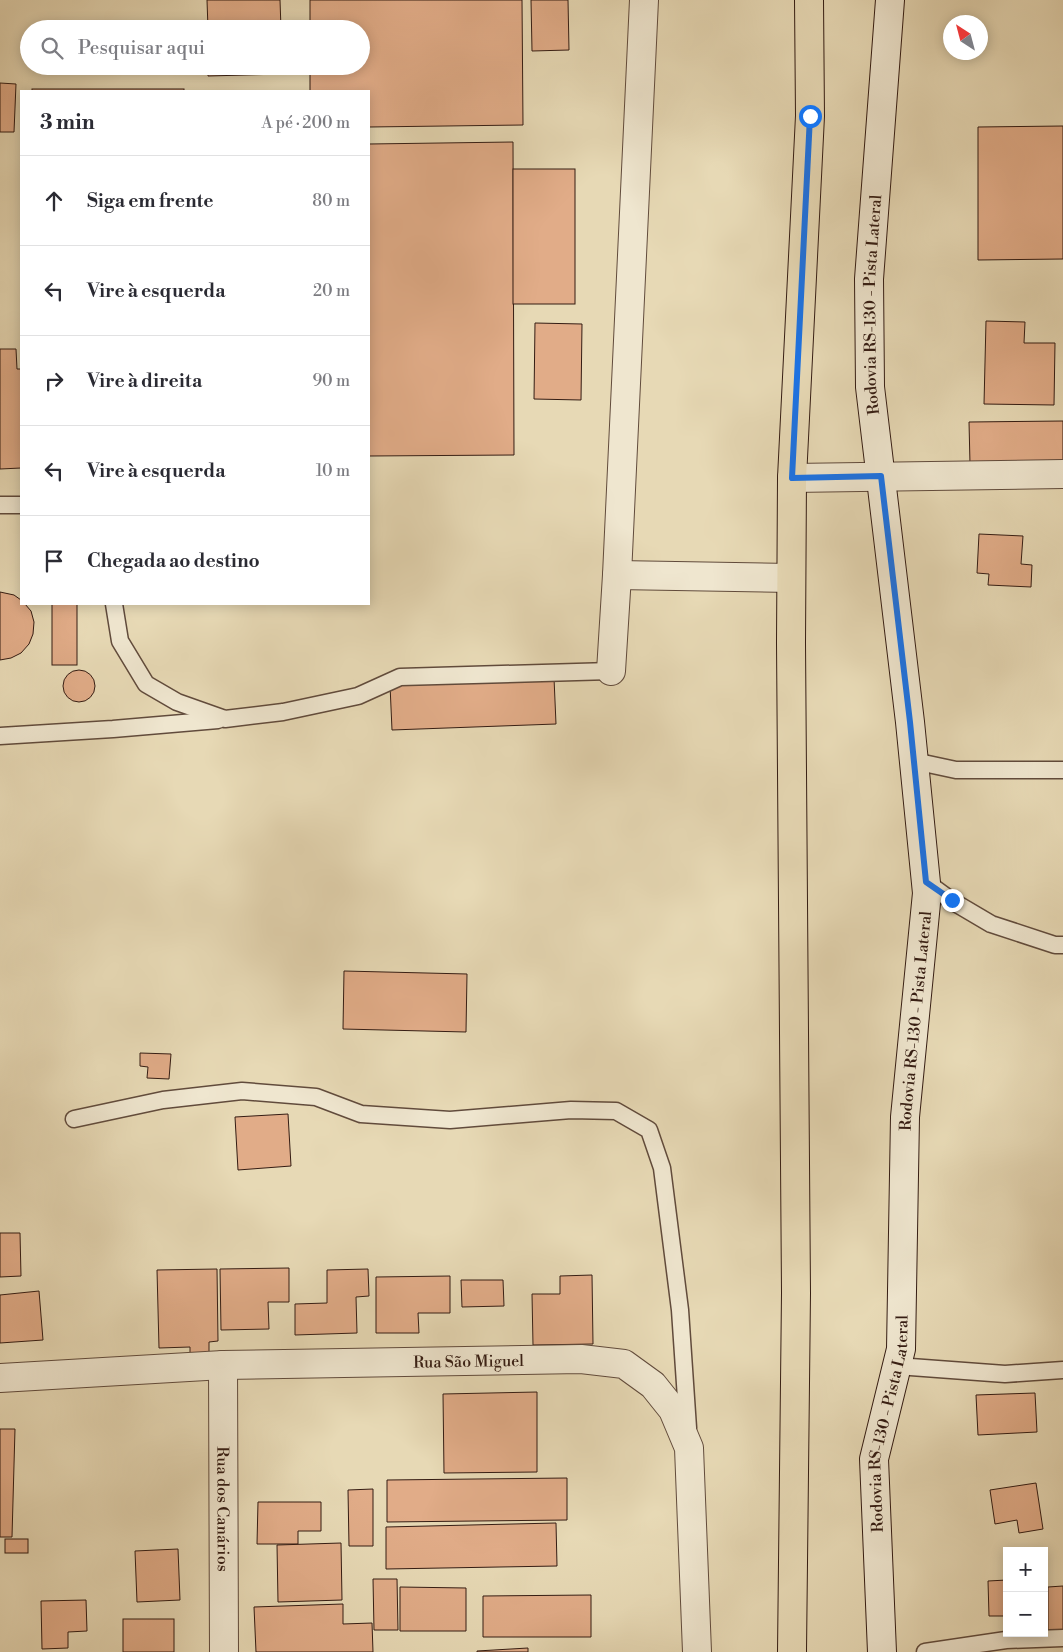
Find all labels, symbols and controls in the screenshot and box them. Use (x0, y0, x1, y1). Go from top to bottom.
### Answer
north arrow (943, 15, 988, 60)
search box (20, 20, 370, 75)
icon: search (38, 34, 66, 62)
text: Pesquisar aqui (78, 36, 205, 60)
route start (799, 105, 822, 128)
text: 3 min (40, 110, 95, 136)
text: A pé · 200 m (262, 113, 350, 133)
icon: ahead (40, 187, 68, 215)
text: Siga em frente (87, 189, 214, 213)
text: 80 m (312, 191, 350, 211)
street label: Rodovia RS-130 - Pista Lateral (860, 194, 886, 416)
icon: left (40, 277, 68, 305)
text: Vire à esquerda (87, 279, 226, 303)
text: 20 m (313, 281, 350, 301)
icon: right (40, 367, 68, 395)
text: Vire à direita (87, 369, 202, 393)
text: 90 m (312, 371, 350, 391)
icon: left (40, 457, 68, 485)
text: Vire à esquerda (87, 459, 226, 483)
text: 10 m (316, 461, 350, 481)
icon: arrive (40, 547, 68, 575)
text: Chegada ao destino (87, 549, 260, 573)
route end (941, 889, 964, 912)
street label: Rodovia RS-130 - Pista Lateral (896, 910, 936, 1131)
street label: Rodovia RS-130 - Pista Lateral (865, 1315, 913, 1533)
street label: Rua São Miguel (413, 1351, 524, 1373)
street label: Rua dos Canários (212, 1446, 233, 1572)
map controls (1003, 1547, 1048, 1637)
button: + (1003, 1547, 1048, 1592)
button: − (1003, 1592, 1048, 1637)

